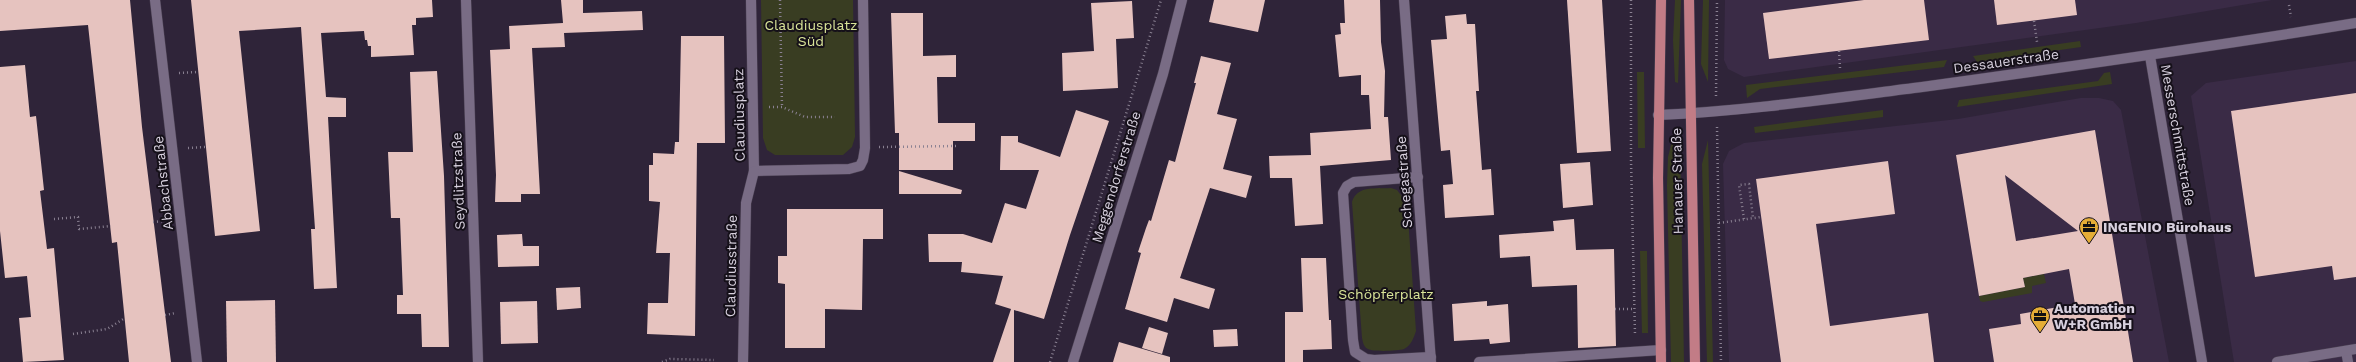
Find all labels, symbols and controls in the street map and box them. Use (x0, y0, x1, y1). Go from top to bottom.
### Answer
park label: Claudiusplatz Süd (764, 17, 858, 49)
street label: Dessauerstraße (1952, 46, 2060, 76)
street label: Messerschmittstraße (2158, 63, 2198, 207)
street label: Claudiusplatz (730, 68, 748, 162)
street label: Meggendorferstraße (1088, 109, 1144, 245)
street label: Hanauer Straße (1668, 128, 1686, 234)
street label: Seydlitzstraße (448, 132, 468, 230)
street label: Abbachstraße (150, 135, 176, 231)
street label: Schegastraße (1393, 135, 1415, 229)
street label: Claudiusstraße (722, 215, 740, 317)
office icon: INGENIO Bürohaus (2078, 216, 2100, 244)
place label: INGENIO Bürohaus (2103, 219, 2232, 235)
park label: Schöpferplatz (1338, 286, 1434, 302)
place label: Automation W+R GmbH (2054, 300, 2135, 332)
office icon: Automation W+R GmbH (2029, 305, 2051, 333)

